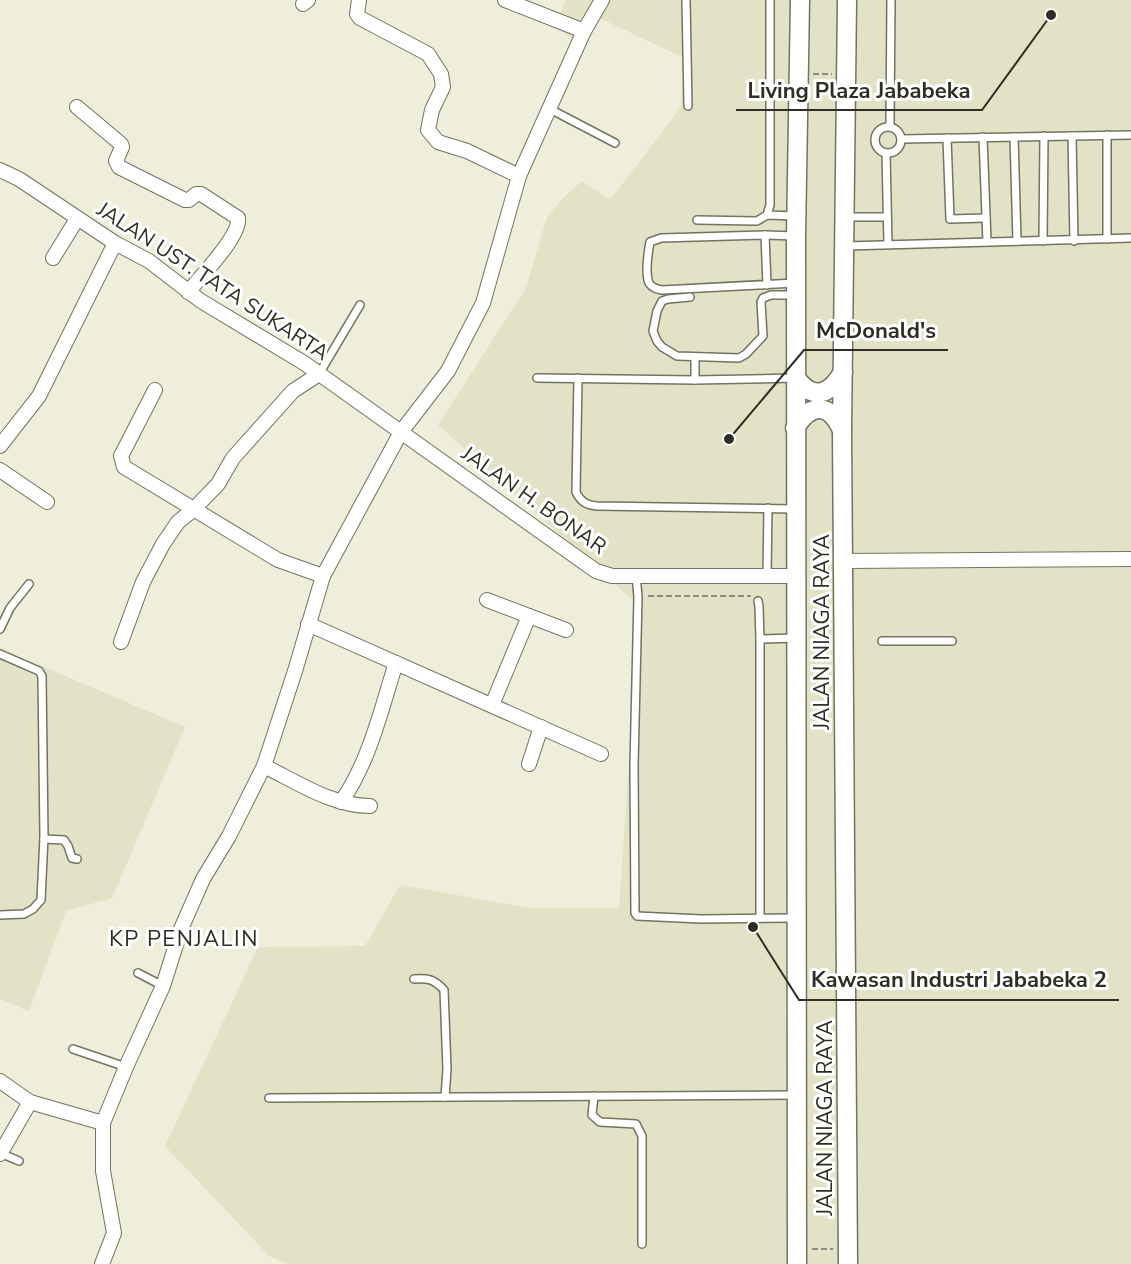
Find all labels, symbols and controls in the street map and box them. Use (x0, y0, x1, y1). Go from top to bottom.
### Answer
callout: Living Plaza Jababeka (736, 70, 982, 110)
text: Living Plaza Jababeka (748, 76, 970, 106)
street label: JALAN UST. TATA SUKARTA (91, 195, 334, 367)
callout: McDonald's (804, 310, 948, 350)
text: McDonald's (816, 316, 936, 346)
street label: JALAN H. BONAR (455, 439, 612, 560)
street label: JALAN NIAGA RAYA (808, 534, 836, 731)
district label: KP PENJALIN (109, 924, 259, 954)
callout: Kawasan Industri Jababeka 2 (799, 960, 1119, 1000)
text: Kawasan Industri Jababeka 2 (811, 965, 1107, 995)
street label: JALAN NIAGA RAYA (811, 1020, 839, 1217)

